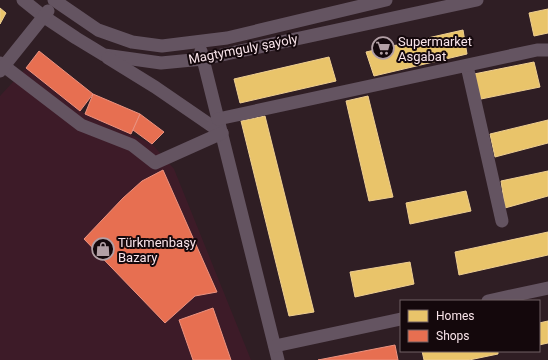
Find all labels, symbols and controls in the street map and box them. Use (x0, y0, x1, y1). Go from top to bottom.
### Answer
street label: Magtymguly şaýoly (187, 31, 299, 67)
place label: Supermarket Asgabat (398, 34, 472, 64)
supermarket icon: Supermarket Asgabat (370, 35, 396, 61)
place label: Türkmenbaşy Bazary (118, 235, 196, 265)
shop icon: Türkmenbaşy Bazary (90, 236, 116, 262)
legend (400, 300, 540, 352)
text: Homes (436, 309, 474, 323)
text: Shops (436, 329, 470, 343)

